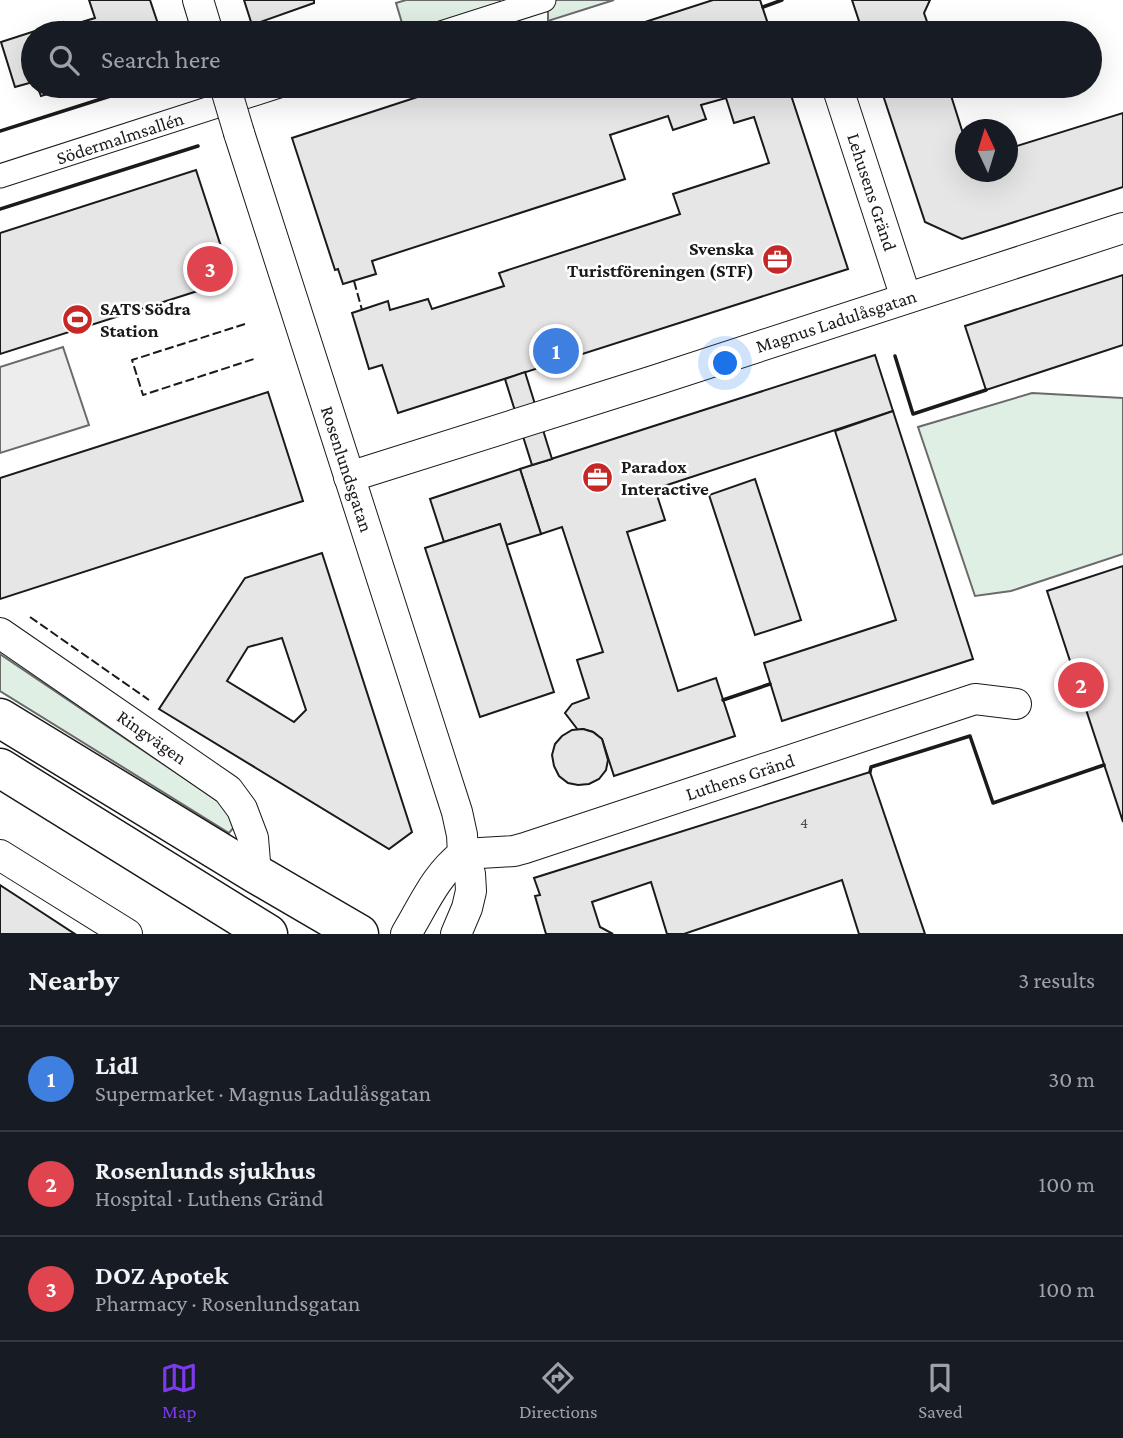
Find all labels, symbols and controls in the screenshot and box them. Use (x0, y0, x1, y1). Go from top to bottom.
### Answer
search box (21, 21, 1102, 98)
icon: search (45, 41, 83, 79)
text: Search here (101, 45, 220, 74)
street label: Södermalmsallén (54, 108, 186, 168)
north arrow (955, 119, 1018, 182)
street label: Lehusens Gränd (843, 130, 901, 254)
place label: Svenska Turistföreningen (STF) (567, 238, 755, 282)
office icon: Svenska Turistföreningen (STF) (760, 242, 794, 276)
pin: 3 (187, 243, 233, 295)
street label: Magnus Ladulåsgatan (753, 285, 919, 357)
place label: SATS Södra Station (100, 298, 192, 341)
sports icon: SATS Södra Station (60, 302, 94, 336)
pin: 1 (533, 325, 579, 377)
your location (708, 346, 742, 380)
street label: Rosenlundsgatan (317, 403, 377, 535)
place label: Paradox Interactive (621, 456, 709, 499)
office icon: Paradox Interactive (581, 460, 615, 494)
pin: 2 (1058, 659, 1104, 711)
street label: Ringvägen (113, 705, 191, 769)
street label: Luthens Gränd (683, 750, 797, 804)
house number: 4 (800, 814, 808, 831)
text: Nearby (28, 963, 119, 996)
text: 3 results (1018, 967, 1095, 993)
text: Lidl (95, 1051, 138, 1080)
text: 1 (47, 1066, 55, 1092)
text: 30 m (1048, 1066, 1095, 1092)
text: Supermarket · Magnus Ladulåsgatan (95, 1080, 431, 1106)
text: Rosenlunds sjukhus (95, 1156, 316, 1185)
text: 2 (45, 1171, 57, 1197)
text: 100 m (1039, 1171, 1095, 1197)
text: Hospital · Luthens Gränd (95, 1185, 324, 1211)
text: DOZ Apotek (95, 1261, 228, 1290)
text: 3 (45, 1276, 57, 1302)
text: 100 m (1039, 1276, 1095, 1302)
text: Pharmacy · Rosenlundsgatan (95, 1290, 360, 1316)
tab: Map (160, 1359, 198, 1422)
tab: Directions (519, 1359, 598, 1422)
tab: Saved (918, 1359, 963, 1422)

